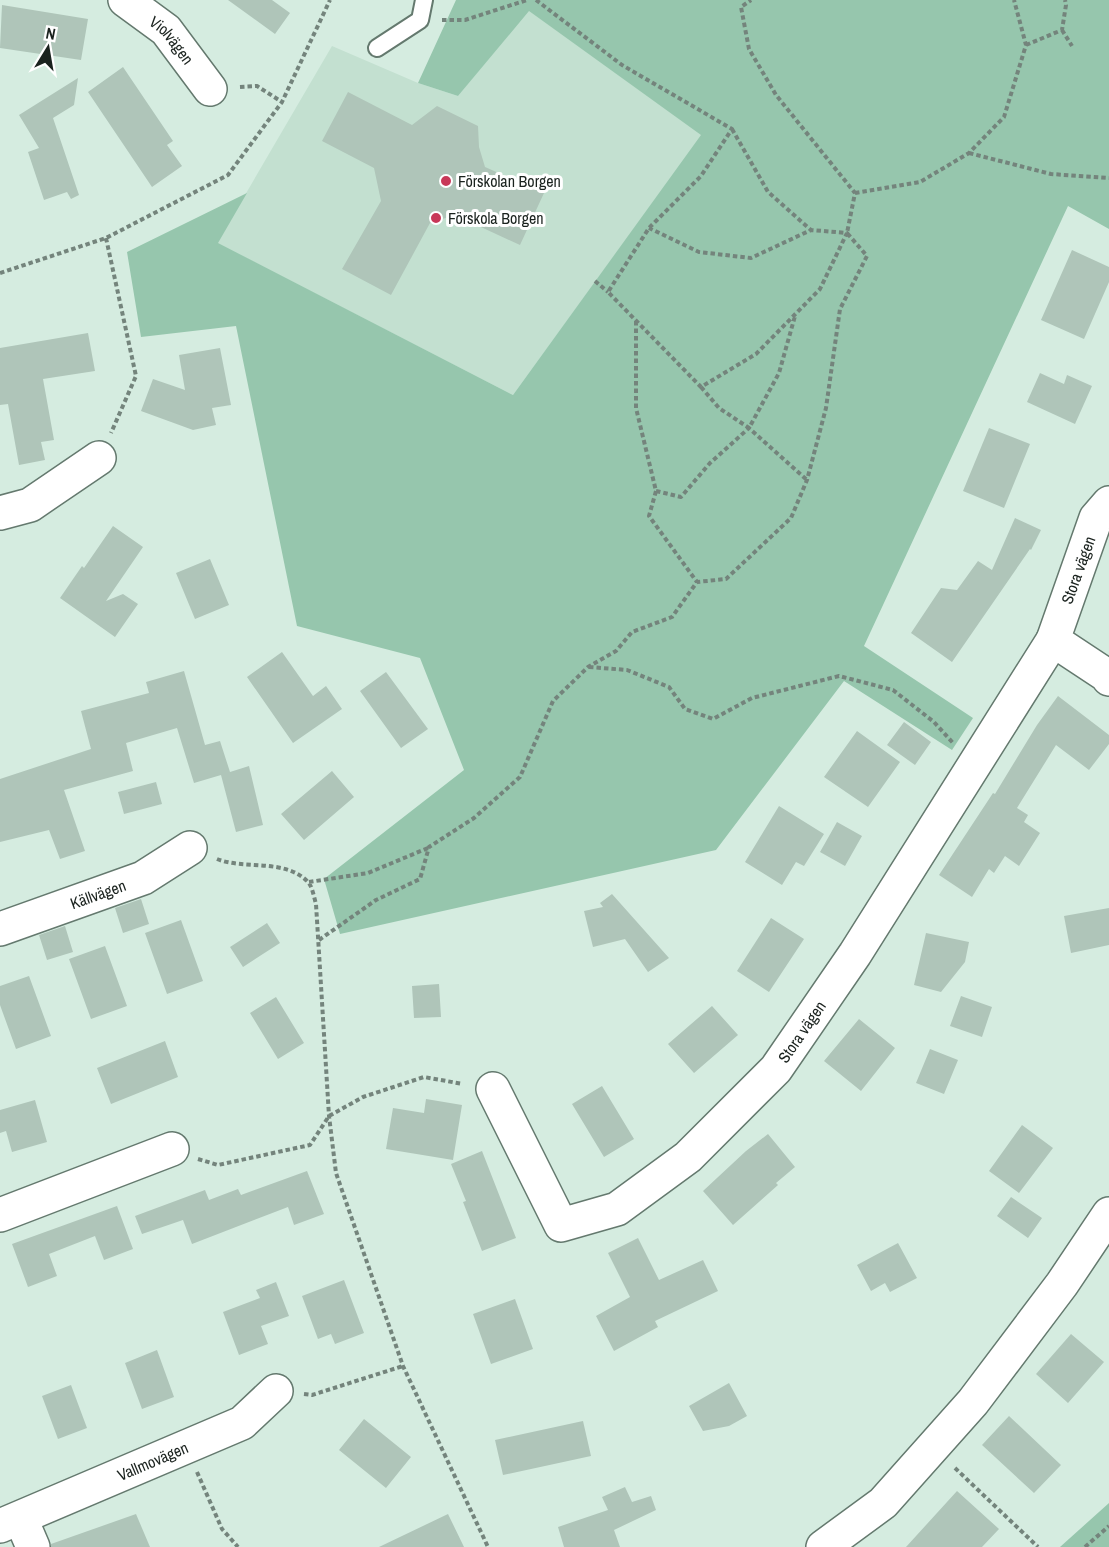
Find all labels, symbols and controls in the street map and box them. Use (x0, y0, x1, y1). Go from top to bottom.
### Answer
street label: Violvägen (145, 11, 199, 69)
north arrow (18, 18, 78, 78)
text: N (44, 22, 58, 45)
place label: Förskolan Borgen (458, 170, 561, 192)
marker: Förskolan Borgen (439, 174, 453, 188)
place label: Förskola Borgen (448, 207, 544, 229)
marker: Förskola Borgen (429, 211, 443, 225)
street label: Stora vägen (1056, 533, 1100, 607)
street label: Källvägen (67, 874, 129, 914)
street label: Stora vägen (773, 996, 831, 1067)
street label: Vallmovägen (114, 1436, 192, 1486)

